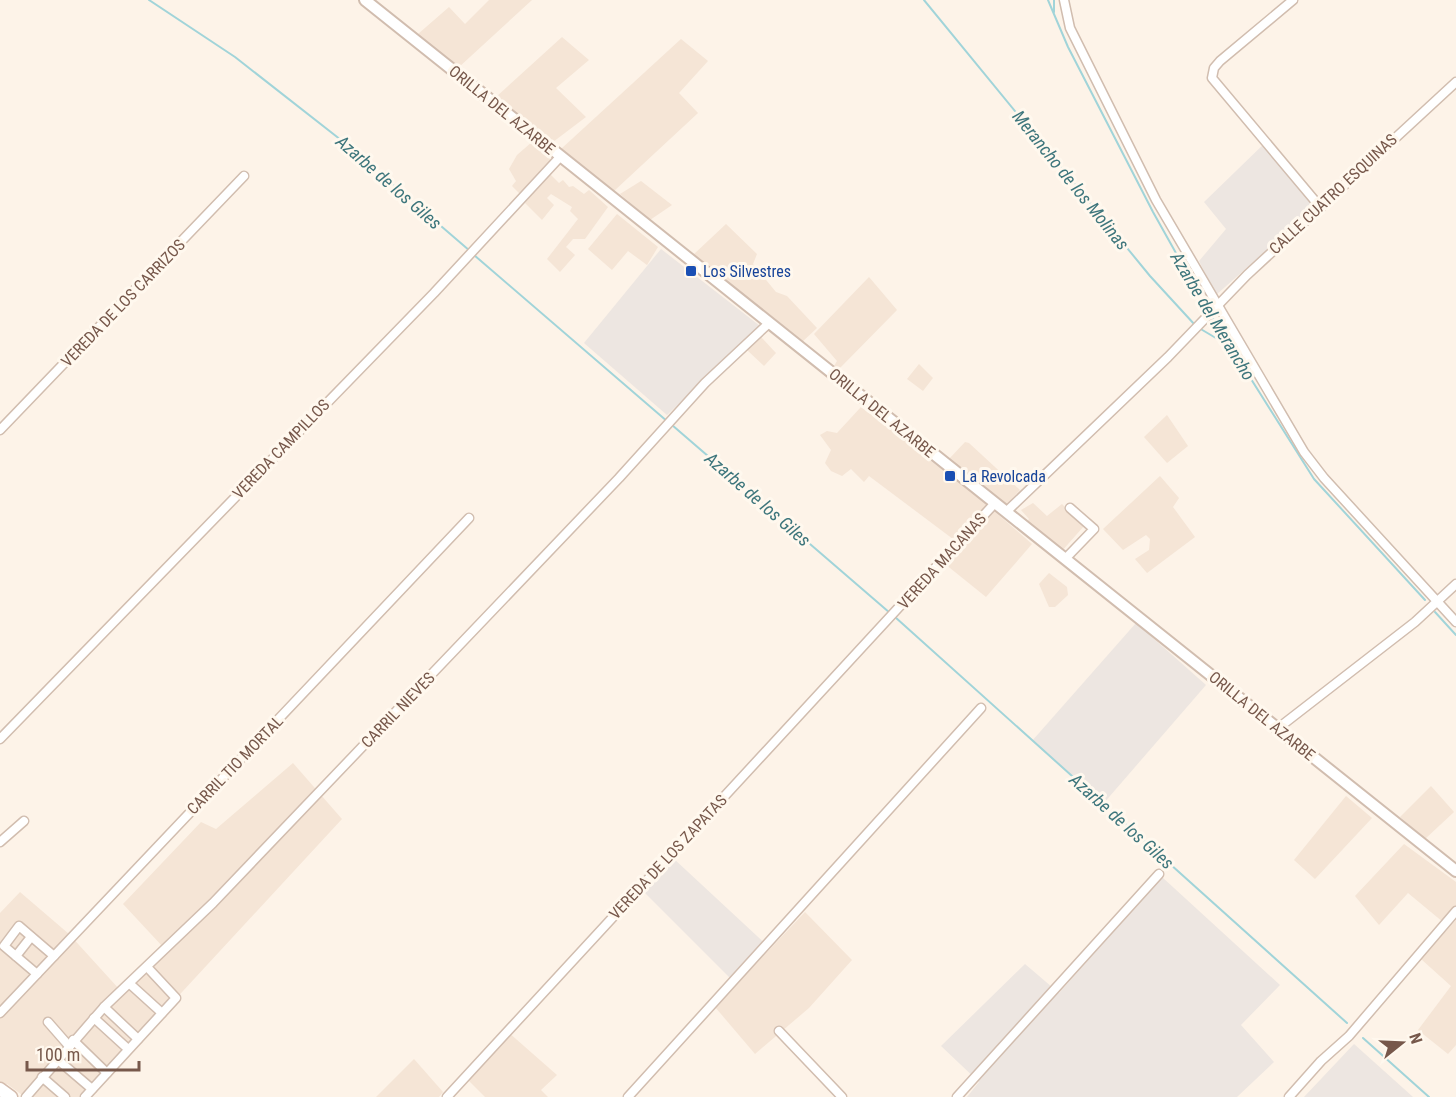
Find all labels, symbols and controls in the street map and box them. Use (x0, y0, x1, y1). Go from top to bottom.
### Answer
street label: ORILLA DEL AZARBE (445, 61, 559, 159)
water label: Merancho de los Molinas (1008, 106, 1134, 254)
water label: Azarbe de los Giles (331, 130, 446, 233)
street label: CALLE CUATRO ESQUINAS (1265, 130, 1401, 258)
street label: VEREDA DE LOS CARRIZOS (57, 235, 189, 371)
water label: Azarbe del Merancho (1166, 247, 1260, 384)
place label: Los Silvestres (703, 262, 791, 281)
marker: Los Silvestres (684, 264, 698, 278)
street label: ORILLA DEL AZARBE (825, 364, 939, 462)
street label: VEREDA CAMPILLOS (229, 395, 333, 503)
water label: Azarbe de los Giles (700, 447, 815, 550)
place label: La Revolcada (962, 467, 1046, 486)
marker: La Revolcada (943, 469, 957, 483)
street label: VEREDA MACANAS (894, 509, 990, 613)
street label: ORILLA DEL AZARBE (1205, 667, 1319, 765)
street label: CARRIL NIEVES (357, 668, 439, 752)
street label: CARRIL TIO MORTAL (183, 711, 287, 818)
water label: Azarbe de los Giles (1065, 768, 1178, 873)
street label: VEREDA DE LOS ZAPATAS (605, 791, 731, 923)
north arrow (1372, 1013, 1432, 1073)
text: N (1405, 1031, 1426, 1046)
scale bar (27, 1034, 140, 1072)
text: 100 m (36, 1044, 80, 1065)

